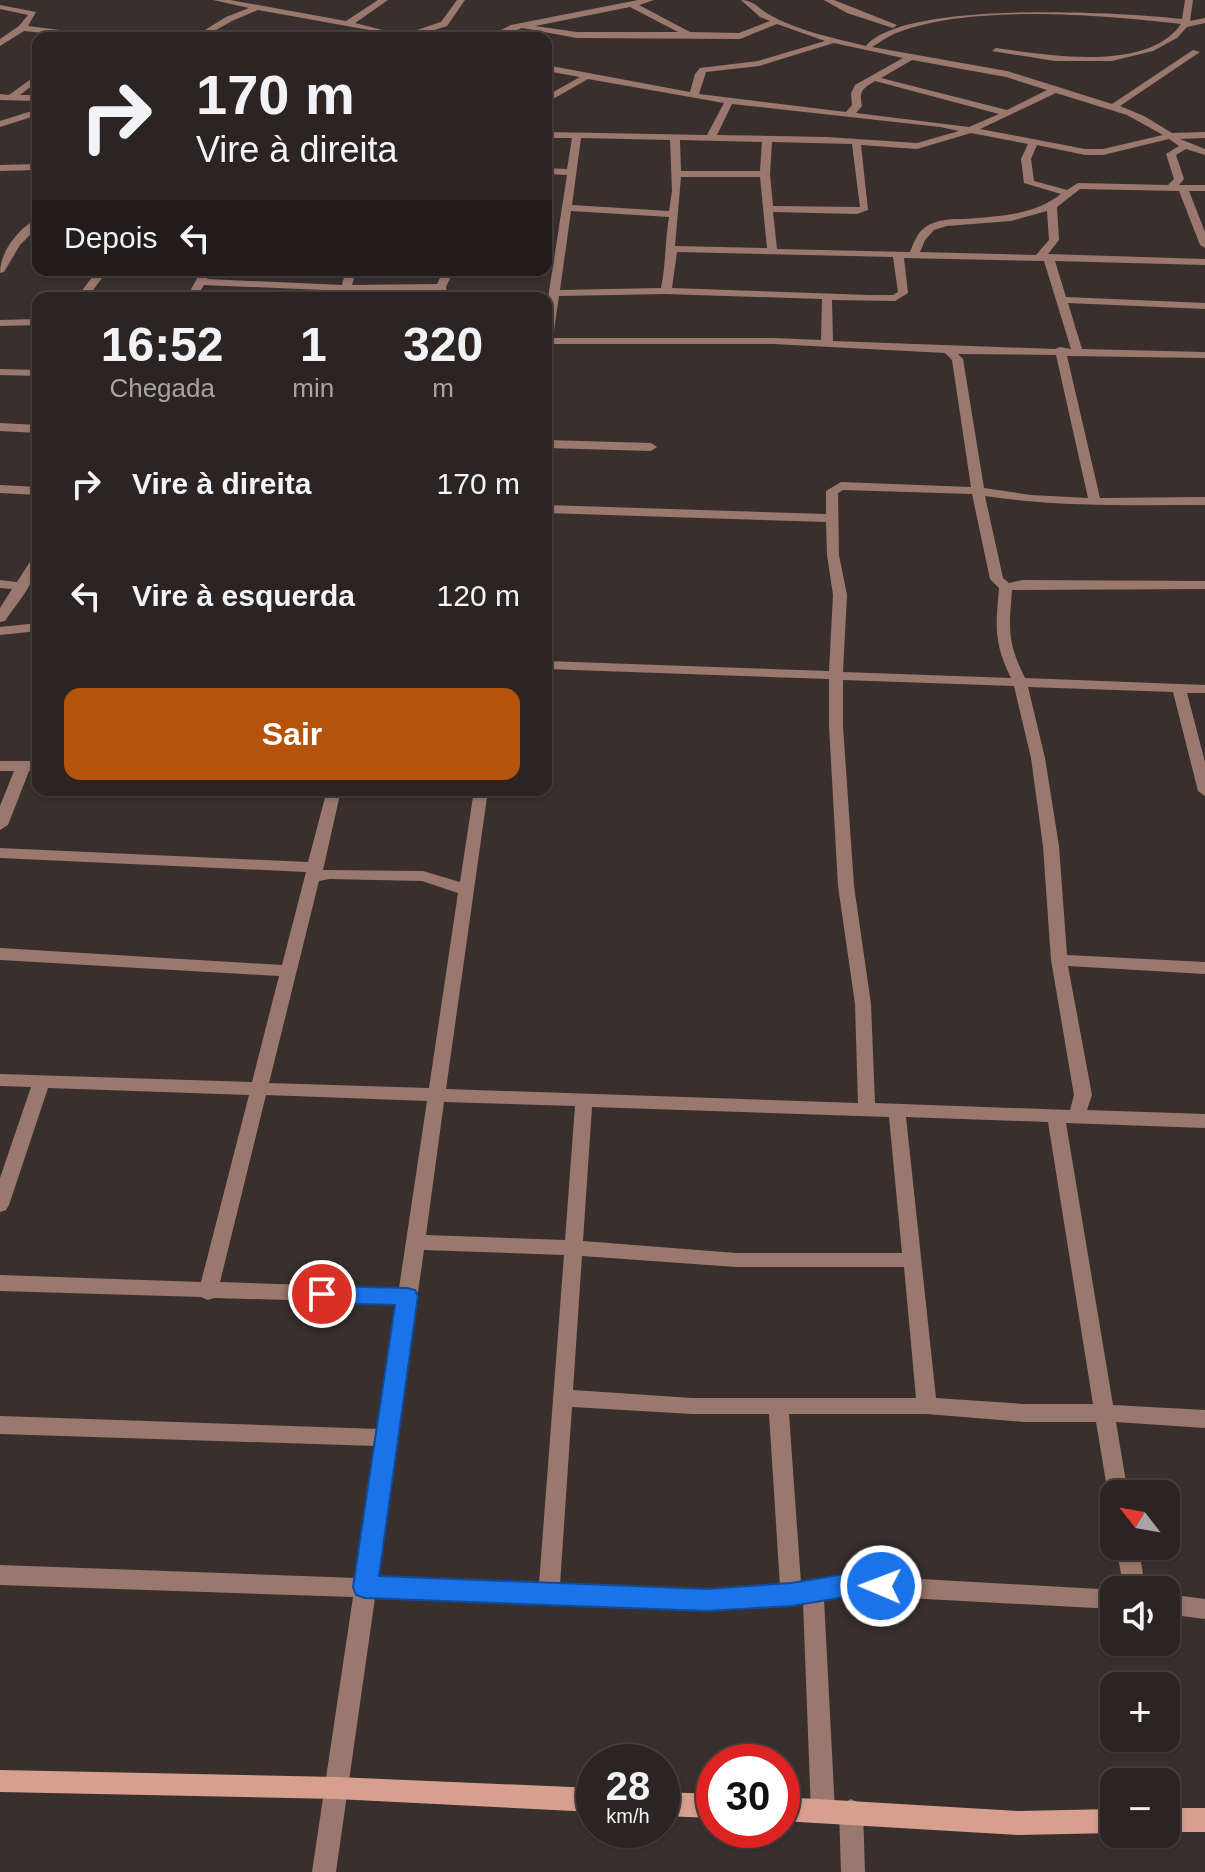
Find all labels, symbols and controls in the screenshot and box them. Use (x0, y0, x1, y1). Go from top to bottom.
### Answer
text: 170 m (196, 63, 355, 126)
icon: right (64, 64, 168, 168)
text: Vire à direita (196, 129, 397, 170)
icon: left (173, 216, 217, 260)
text: Depois (64, 221, 157, 254)
text: 16:52 (101, 318, 224, 371)
text: 1 (300, 318, 327, 371)
text: 320 (403, 318, 483, 371)
text: Chegada (109, 373, 215, 403)
text: min (292, 373, 334, 403)
text: m (432, 373, 454, 403)
icon: right (64, 462, 108, 506)
text: Vire à direita (132, 467, 312, 500)
text: 170 m (437, 467, 520, 500)
icon: left (64, 574, 108, 618)
text: Vire à esquerda (132, 579, 355, 612)
text: 120 m (437, 579, 520, 612)
button: Sair (64, 688, 520, 780)
pin (288, 1260, 356, 1328)
icon: arrive (300, 1272, 344, 1316)
north arrow (1100, 1480, 1180, 1560)
map controls (1100, 1480, 1180, 1848)
position arrow (839, 1544, 923, 1628)
button: sound (1100, 1576, 1180, 1656)
button: + (1100, 1672, 1180, 1752)
speed limit sign: 30 (696, 1744, 800, 1848)
text: 28 (606, 1764, 650, 1808)
button: − (1100, 1768, 1180, 1848)
text: km/h (606, 1805, 650, 1827)

